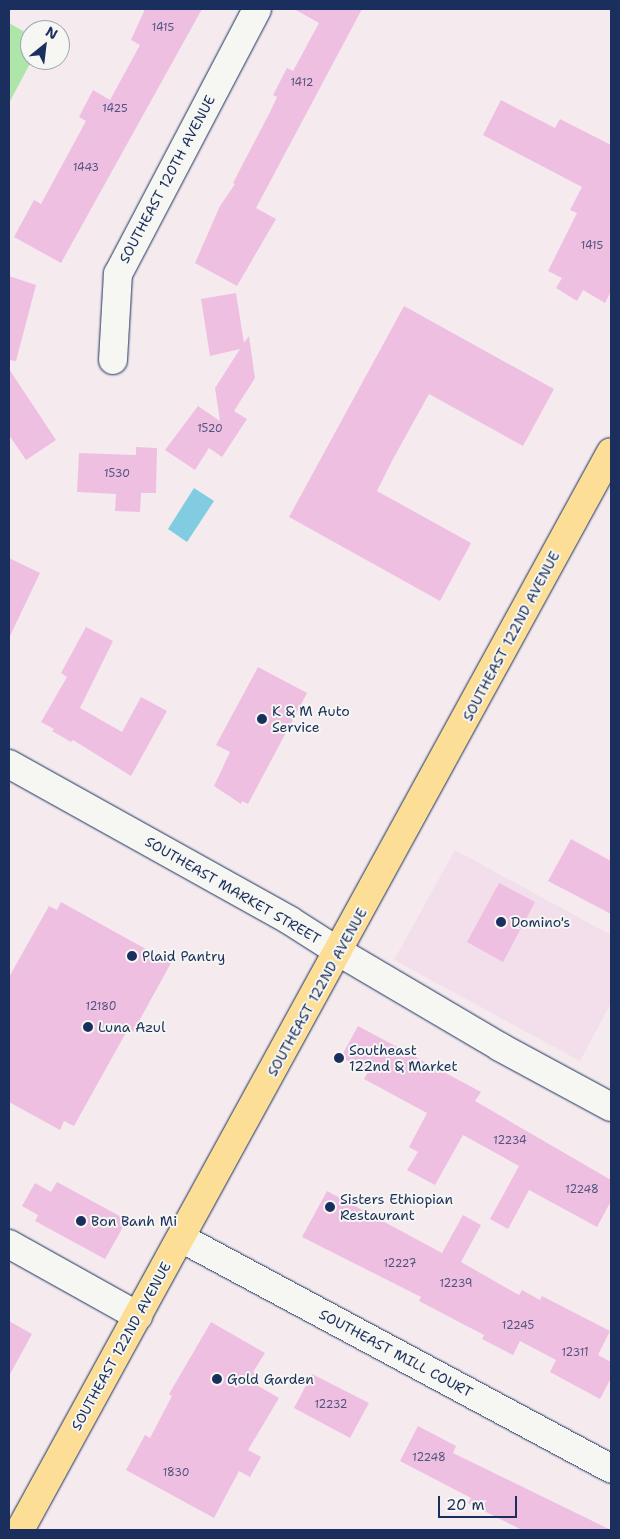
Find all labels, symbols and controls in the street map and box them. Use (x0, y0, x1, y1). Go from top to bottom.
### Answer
north arrow (20, 20, 70, 70)
house number: 1415 (152, 21, 174, 35)
text: N (43, 22, 61, 43)
house number: 1412 (291, 76, 313, 90)
street label: SOUTHEAST 120TH AVENUE (116, 92, 218, 266)
house number: 1425 (102, 102, 128, 116)
house number: 1443 (73, 161, 99, 175)
house number: 1415 (581, 239, 603, 253)
house number: 1520 (197, 422, 223, 436)
house number: 1530 (104, 467, 130, 481)
street label: SOUTHEAST 122ND AVENUE (459, 548, 563, 724)
place label: K & M Auto Service (272, 703, 350, 736)
marker: K & M Auto Service (256, 713, 268, 725)
street label: SOUTHEAST MARKET STREET (142, 833, 324, 947)
street label: SOUTHEAST 122ND AVENUE (264, 905, 370, 1079)
place label: Domino's (511, 914, 570, 930)
marker: Domino's (495, 916, 507, 928)
place label: Plaid Pantry (142, 948, 225, 964)
marker: Plaid Pantry (126, 950, 138, 962)
house number: 12180 (86, 1000, 116, 1014)
place label: Luna Azul (98, 1019, 165, 1035)
marker: Luna Azul (82, 1021, 94, 1033)
place label: Southeast 122nd & Market (349, 1042, 458, 1074)
marker: Southeast 122nd & Market (333, 1052, 345, 1064)
house number: 12234 (493, 1134, 527, 1148)
house number: 12248 (565, 1183, 599, 1197)
place label: Sisters Ethiopian Restaurant (340, 1191, 453, 1224)
marker: Sisters Ethiopian Restaurant (324, 1201, 336, 1213)
place label: Bon Banh Mi (91, 1213, 177, 1229)
marker: Bon Banh Mi (75, 1215, 87, 1227)
house number: 12227 (384, 1257, 416, 1271)
street label: SOUTHEAST 122ND AVENUE (68, 1259, 174, 1433)
house number: 12239 (439, 1277, 473, 1291)
street label: SOUTHEAST MILL COURT (316, 1305, 476, 1401)
house number: 12245 (502, 1319, 534, 1333)
house number: 12311 (561, 1346, 589, 1360)
place label: Gold Garden (227, 1371, 314, 1387)
marker: Gold Garden (211, 1373, 223, 1385)
house number: 12232 (315, 1398, 347, 1412)
house number: 12248 (412, 1451, 446, 1465)
house number: 1830 (163, 1466, 189, 1480)
scale bar (440, 1486, 519, 1518)
text: 20 m (446, 1495, 485, 1515)

